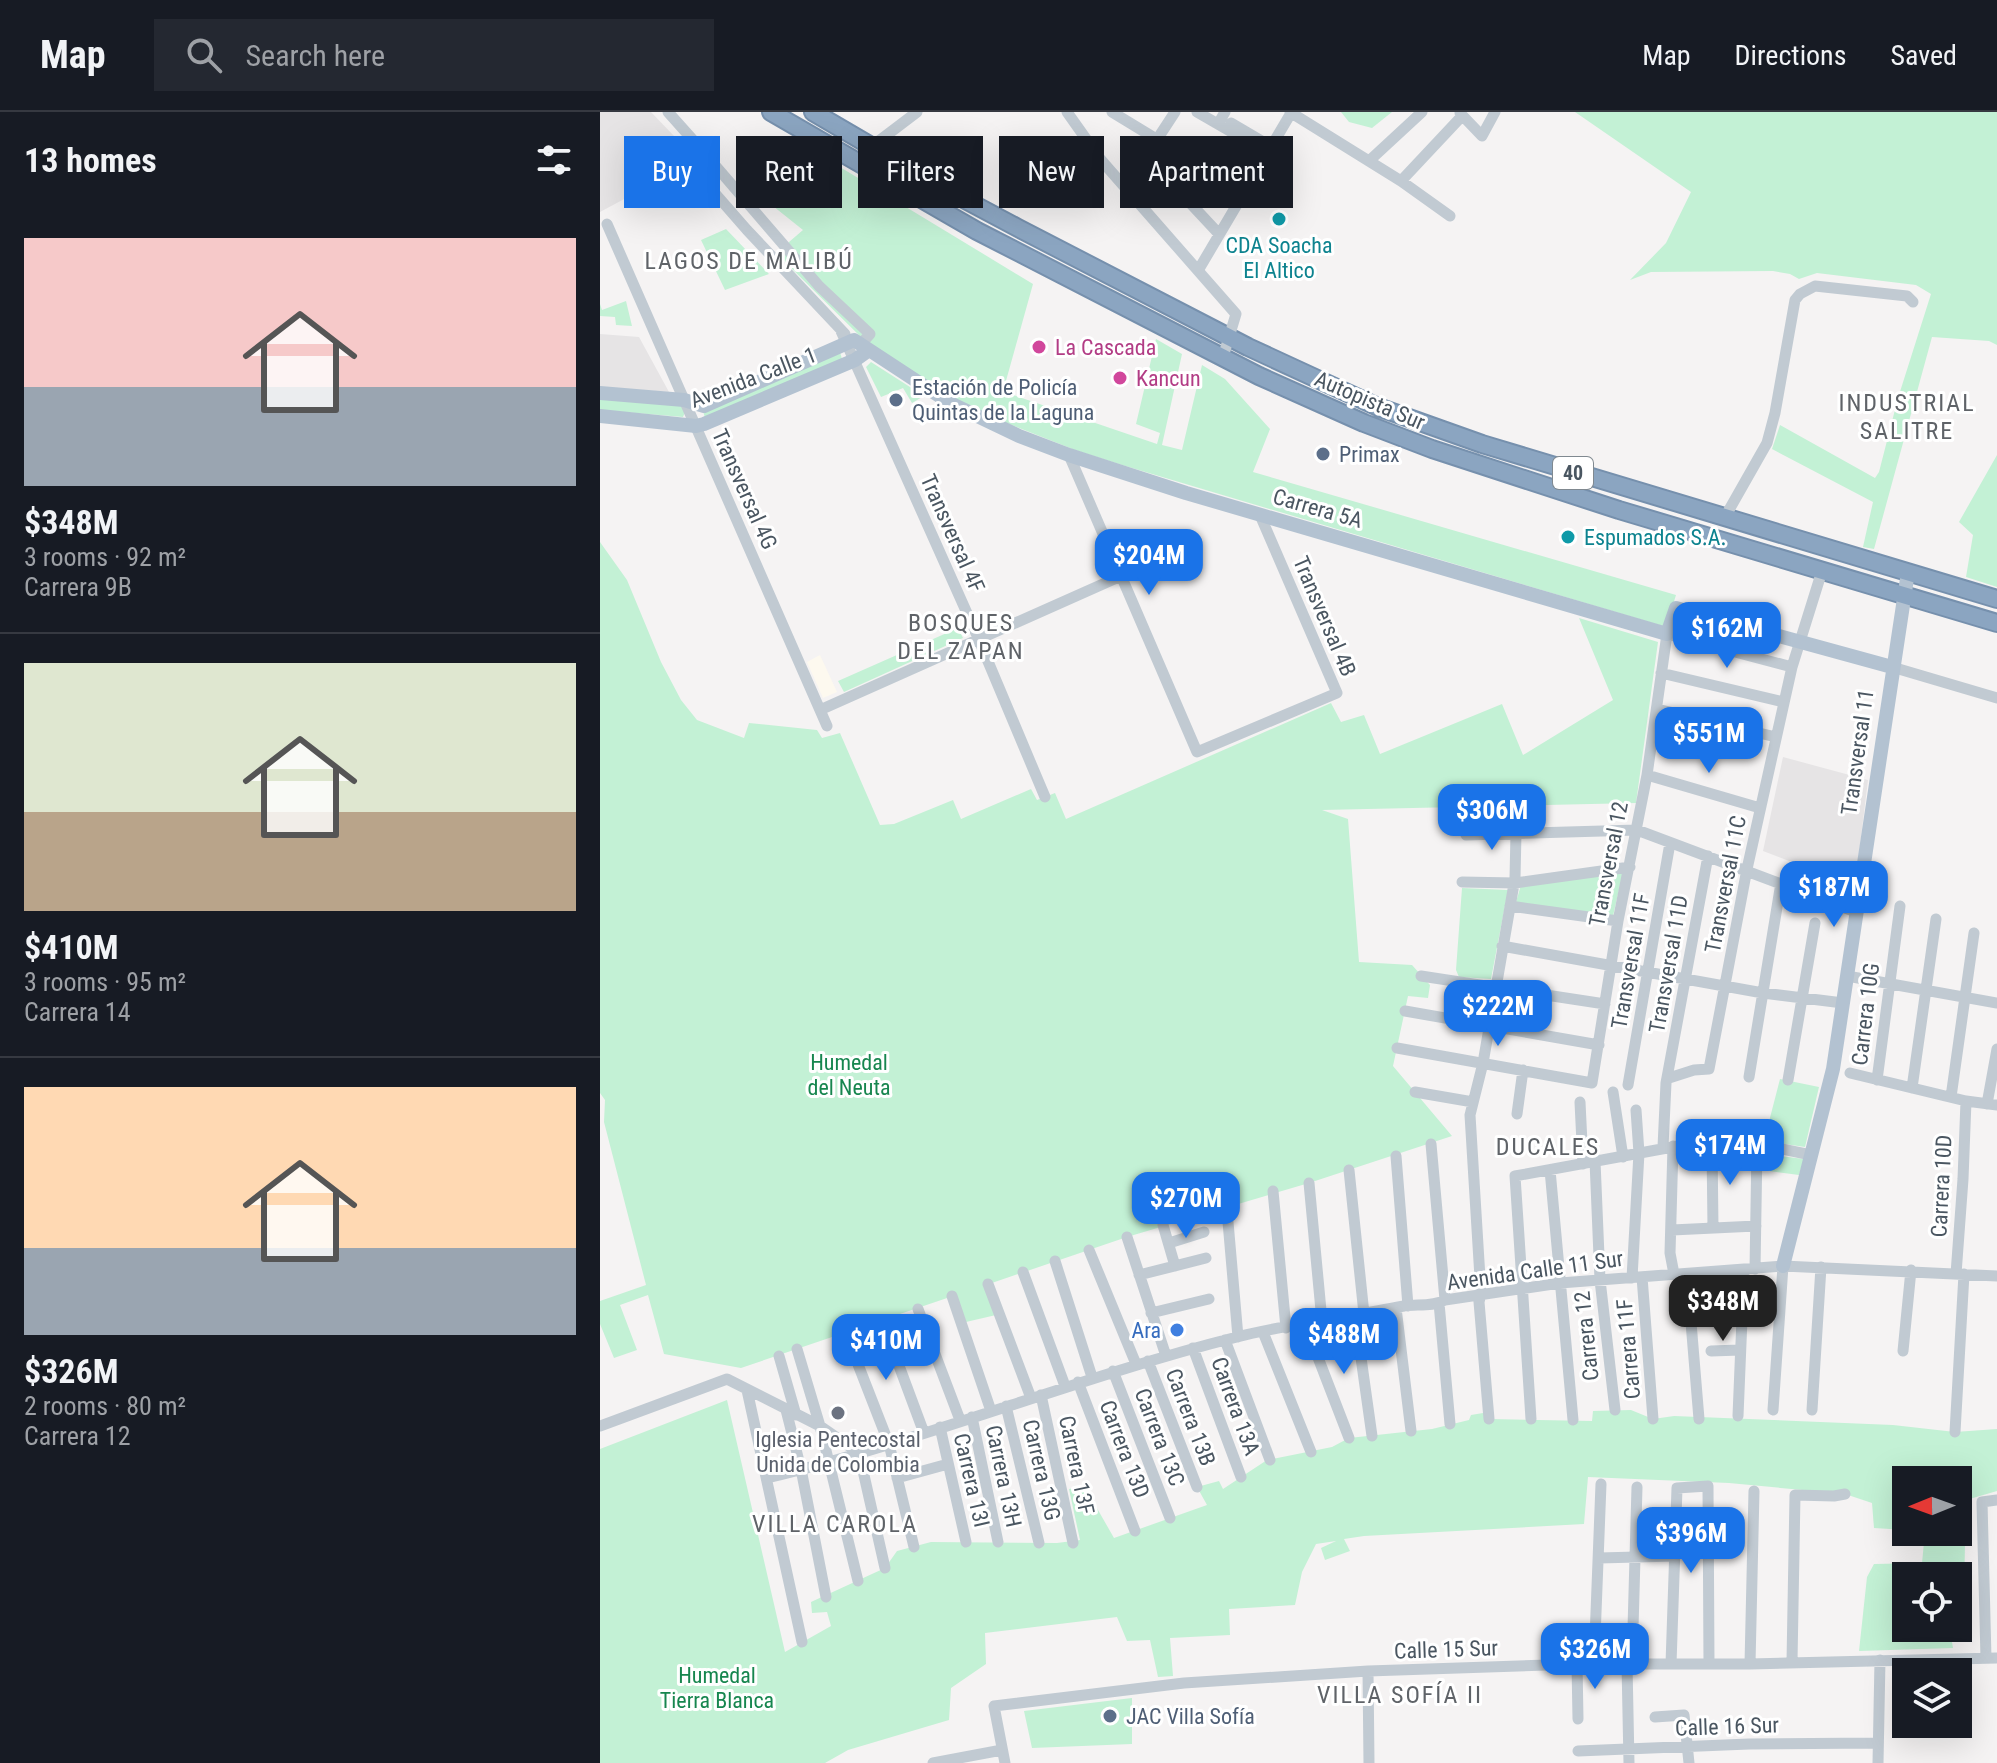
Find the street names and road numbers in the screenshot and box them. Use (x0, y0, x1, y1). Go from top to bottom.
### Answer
street label: Avenida Calle 1 (686, 342, 820, 413)
street label: Autopista Sur (1311, 366, 1429, 435)
street label: Transversal 4G (707, 425, 782, 553)
road number: 40 (1553, 457, 1593, 489)
street label: Transversal 4F (915, 470, 990, 596)
street label: Carrera 5A (1270, 484, 1366, 533)
street label: Transversal 4B (1288, 552, 1361, 680)
street label: Transversal 11 (1836, 688, 1879, 817)
street label: Transversal 12 (1584, 799, 1633, 929)
street label: Transversal 11C (1700, 813, 1751, 955)
street label: Transversal 11F (1606, 891, 1655, 1031)
street label: Transversal 11D (1644, 893, 1693, 1035)
street label: Carrera 10G (1847, 961, 1884, 1067)
street label: Carrera 10D (1926, 1134, 1957, 1238)
street label: Avenida Calle 11 Sur (1445, 1246, 1625, 1295)
street label: Carrera 12 (1569, 1290, 1604, 1382)
street label: Carrera 11F (1612, 1298, 1645, 1400)
street label: Carrera 13A (1206, 1354, 1265, 1459)
street label: Carrera 13B (1161, 1365, 1221, 1469)
street label: Carrera 13C (1129, 1385, 1190, 1490)
street label: Carrera 13D (1094, 1397, 1155, 1502)
street label: Carrera 13F (1054, 1413, 1099, 1517)
street label: Carrera 13G (1018, 1417, 1065, 1523)
street label: Carrera 13H (980, 1423, 1027, 1529)
street label: Carrera 13I (949, 1431, 994, 1530)
street label: Calle 15 Sur (1394, 1635, 1499, 1664)
street label: Calle 16 Sur (1675, 1712, 1780, 1741)

